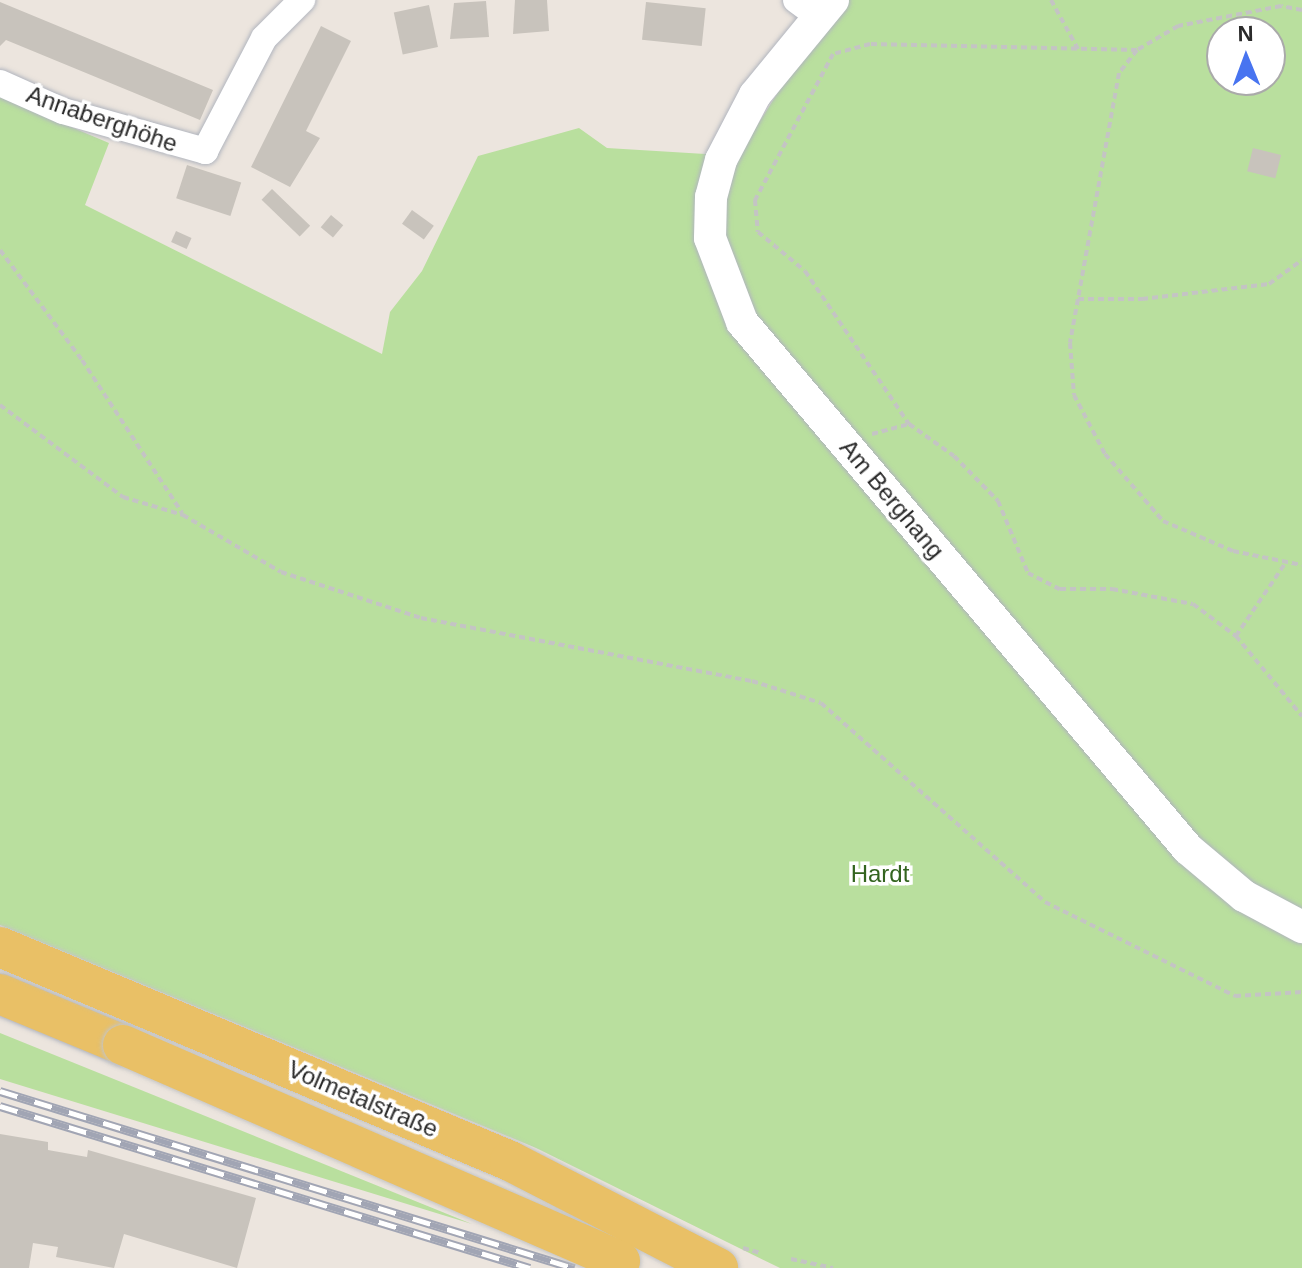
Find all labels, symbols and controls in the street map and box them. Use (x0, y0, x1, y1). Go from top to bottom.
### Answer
north arrow (1206, 16, 1286, 96)
text: N (1237, 21, 1254, 46)
street label: Annaberghöhe (23, 80, 181, 158)
street label: Am Berghang (834, 434, 950, 564)
park label: Hardt (851, 860, 909, 888)
street label: Volmetalstraße (284, 1054, 442, 1144)

